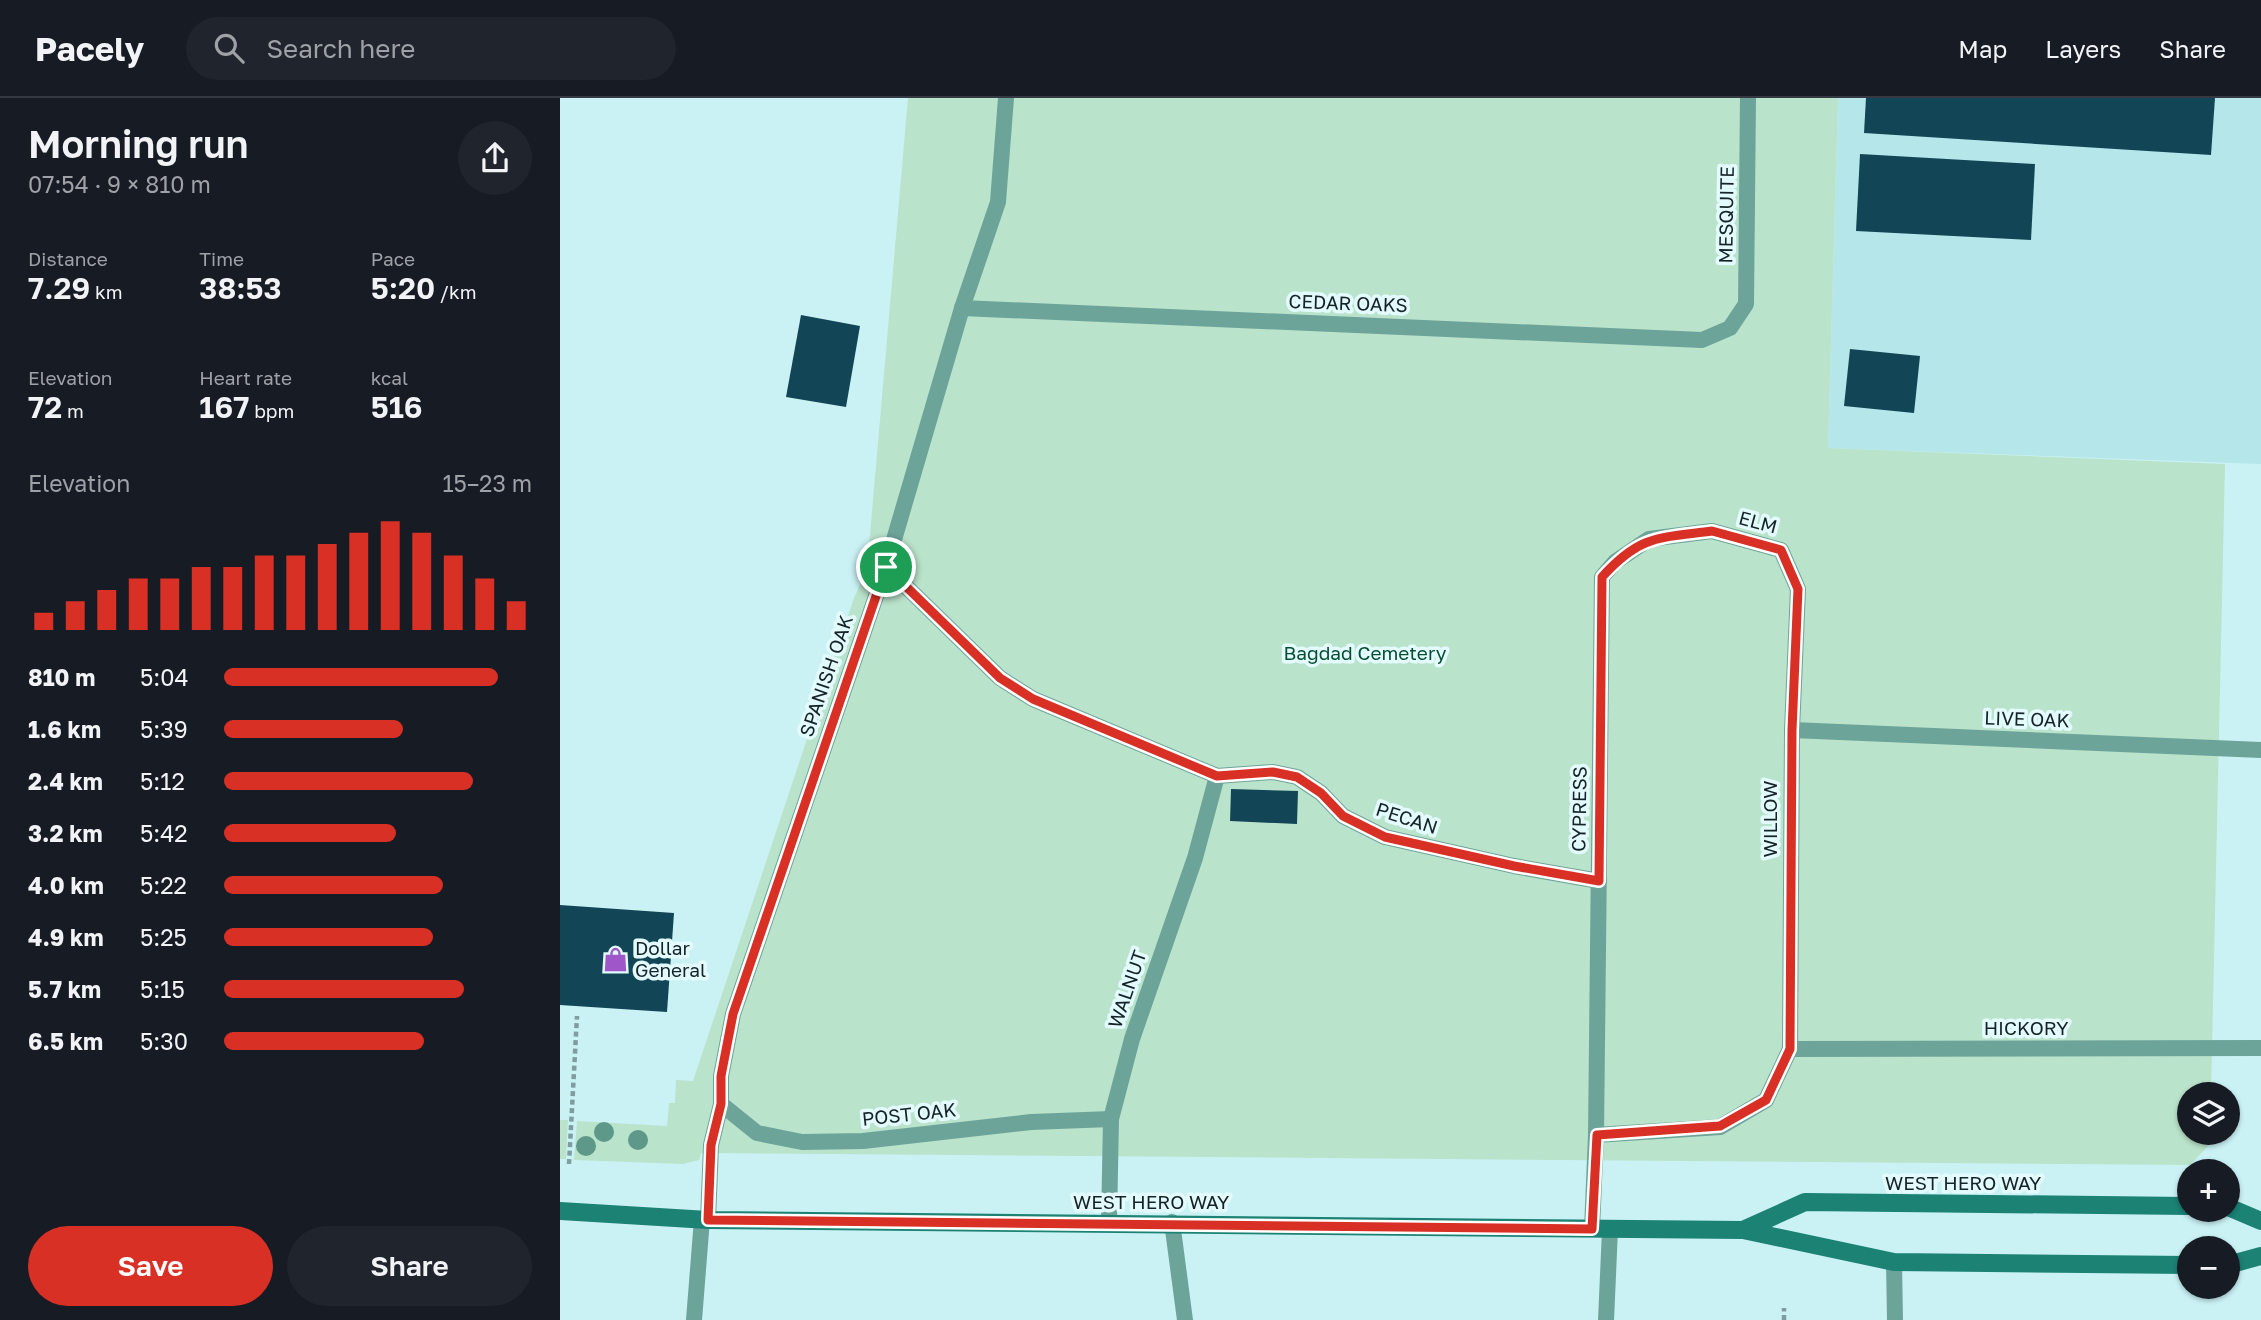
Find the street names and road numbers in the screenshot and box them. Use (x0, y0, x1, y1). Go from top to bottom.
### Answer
street label: MESQUITE (1713, 166, 1738, 264)
street label: CEDAR OAKS (1288, 289, 1408, 316)
street label: ELM (1736, 505, 1780, 538)
street label: SPANISH OAK (794, 612, 857, 740)
street label: LIVE OAK (1984, 706, 2070, 731)
street label: CYPRESS (1566, 766, 1591, 852)
street label: WILLOW (1758, 780, 1781, 858)
street label: PECAN (1373, 797, 1441, 838)
street label: WALNUT (1103, 947, 1151, 1031)
street label: HICKORY (1984, 1016, 2068, 1039)
street label: POST OAK (861, 1097, 957, 1130)
street label: WEST HERO WAY (1885, 1171, 2041, 1194)
street label: WEST HERO WAY (1073, 1190, 1229, 1213)

